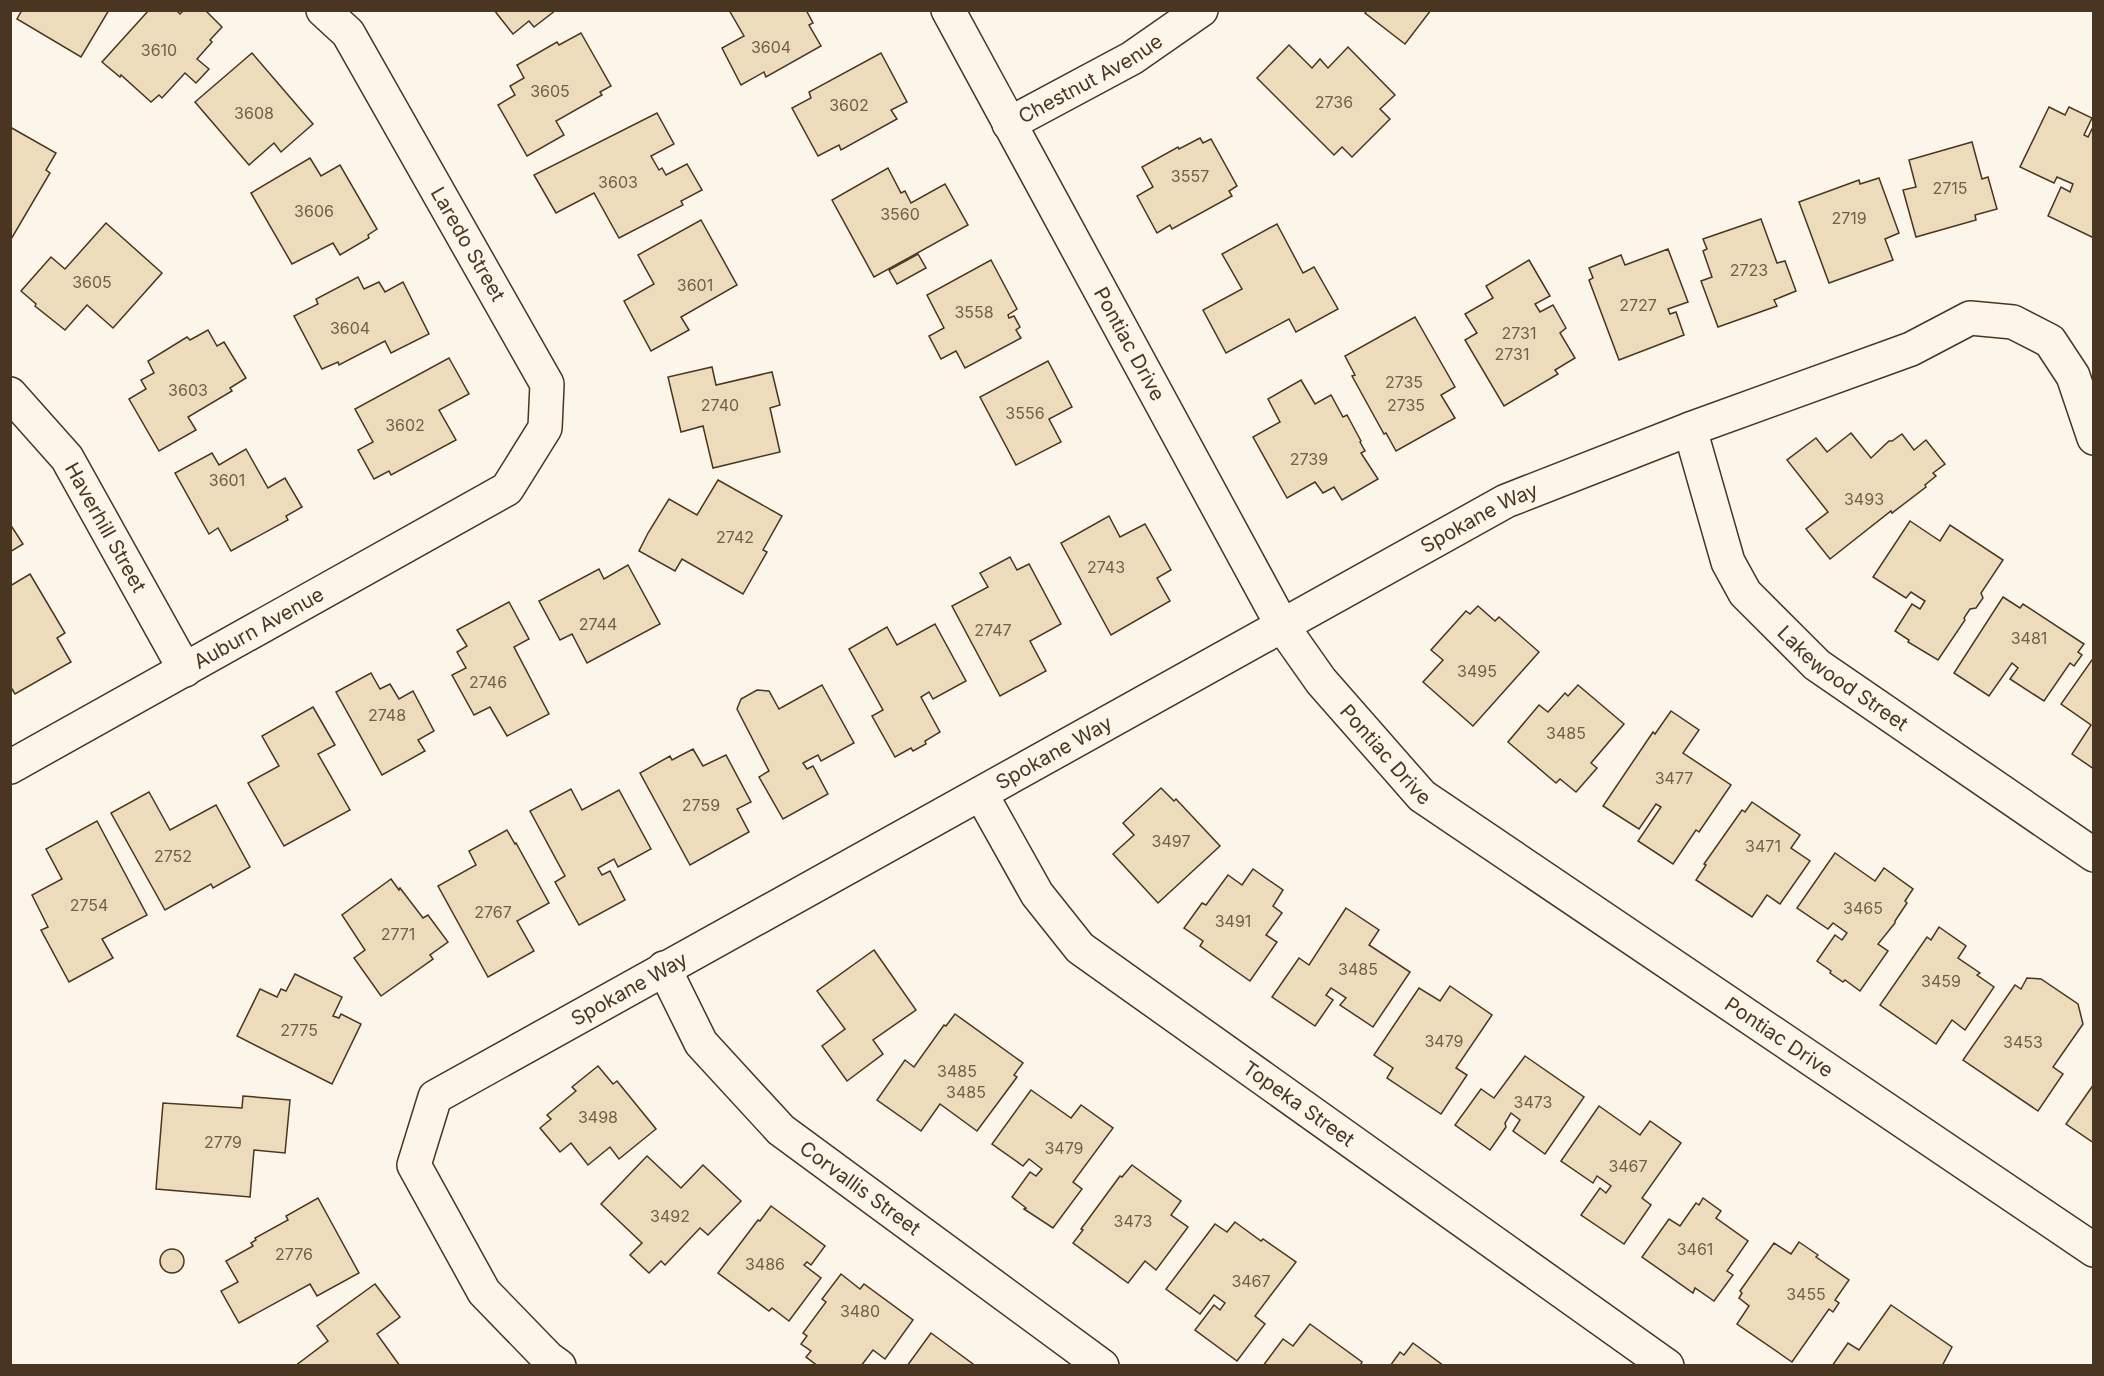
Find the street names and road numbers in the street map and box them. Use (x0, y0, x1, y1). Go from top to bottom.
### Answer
street label: Chestnut Avenue (1014, 29, 1167, 129)
street label: Laredo Street (426, 183, 511, 306)
street label: Pontiac Drive (1089, 283, 1170, 405)
street label: Haverhill Street (60, 458, 151, 597)
street label: Spokane Way (1416, 478, 1541, 558)
street label: Auburn Avenue (189, 582, 328, 674)
street label: Lakewood Street (1773, 621, 1913, 736)
street label: Pontiac Drive (1335, 699, 1435, 810)
street label: Spokane Way (992, 711, 1116, 795)
street label: Spokane Way (567, 947, 692, 1031)
street label: Pontiac Drive (1720, 992, 1838, 1082)
street label: Topeka Street (1238, 1056, 1360, 1152)
street label: Corvallis Street (795, 1136, 926, 1241)

